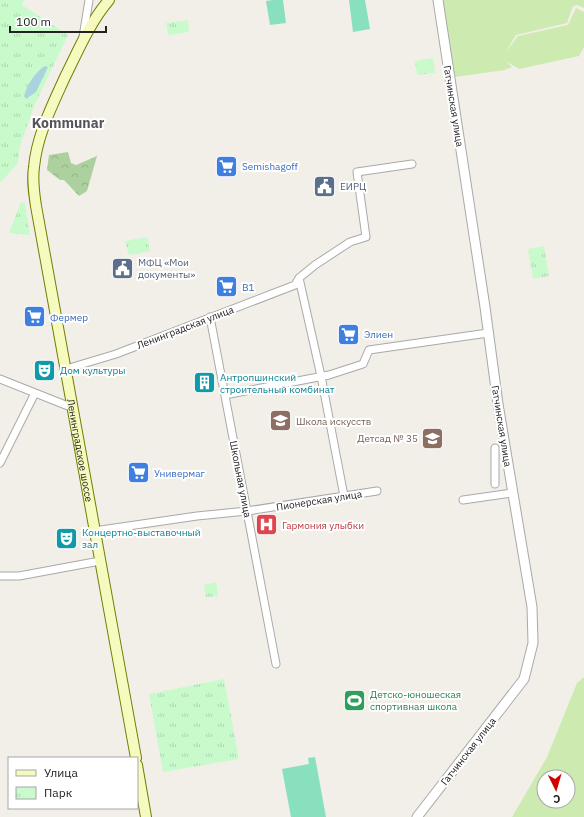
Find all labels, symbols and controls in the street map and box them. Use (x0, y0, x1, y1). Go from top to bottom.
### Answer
scale bar (10, 8, 106, 34)
text: 100 m (16, 14, 51, 29)
street label: Гатчинская улица (441, 64, 466, 148)
district label: Kommunar (32, 114, 105, 132)
supermarket icon: Semishagoff (214, 153, 240, 179)
place label: Semishagoff (242, 160, 298, 173)
public building icon: ЕИРЦ (312, 173, 338, 199)
place label: ЕИРЦ (340, 180, 366, 193)
public building icon: МФЦ «Мои документы» (110, 255, 136, 281)
place label: МФЦ «Мои документы» (138, 256, 195, 281)
supermarket icon: B1 (214, 274, 240, 300)
place label: B1 (242, 281, 255, 294)
street label: Ленинградская улица (135, 303, 236, 352)
supermarket icon: Фермер (22, 304, 48, 330)
place label: Фермер (50, 311, 88, 324)
supermarket icon: Элиен (335, 321, 361, 347)
place label: Элиен (364, 328, 393, 341)
theatre icon: Дом культуры (31, 357, 57, 383)
place label: Дом культуры (60, 364, 126, 377)
building icon: Антропшинский строительный комбинат (192, 370, 218, 396)
place label: Антропшинский строительный комбинат (220, 371, 335, 396)
street label: Гатчинская улица (489, 384, 514, 468)
street label: Ленинградское шоссе (64, 398, 96, 503)
school or university icon: Школа искусств (268, 408, 294, 434)
place label: Школа искусств (296, 415, 371, 428)
school or university icon: Детсад № 35 (420, 425, 446, 451)
place label: Детсад № 35 (357, 432, 418, 445)
street label: Школьная улица (227, 440, 254, 519)
supermarket icon: Универмаг (125, 460, 151, 486)
place label: Универмаг (154, 467, 206, 480)
street label: Пионерская улица (275, 487, 364, 514)
hospital icon: Гармония улыбки (254, 512, 280, 538)
place label: Гармония улыбки (282, 519, 364, 532)
theatre icon: Концертно-выставочный зал (53, 525, 79, 551)
place label: Концертно-выставочный зал (82, 526, 201, 551)
sports icon: Детско-юношеская спортивная школа (342, 687, 368, 713)
place label: Детско-юношеская спортивная школа (370, 688, 461, 713)
street label: Гатчинская улица (438, 714, 499, 788)
legend (8, 757, 138, 809)
text: Улица (44, 765, 78, 780)
north arrow (536, 769, 576, 809)
text: Парк (44, 785, 73, 800)
text: С (553, 792, 561, 806)

